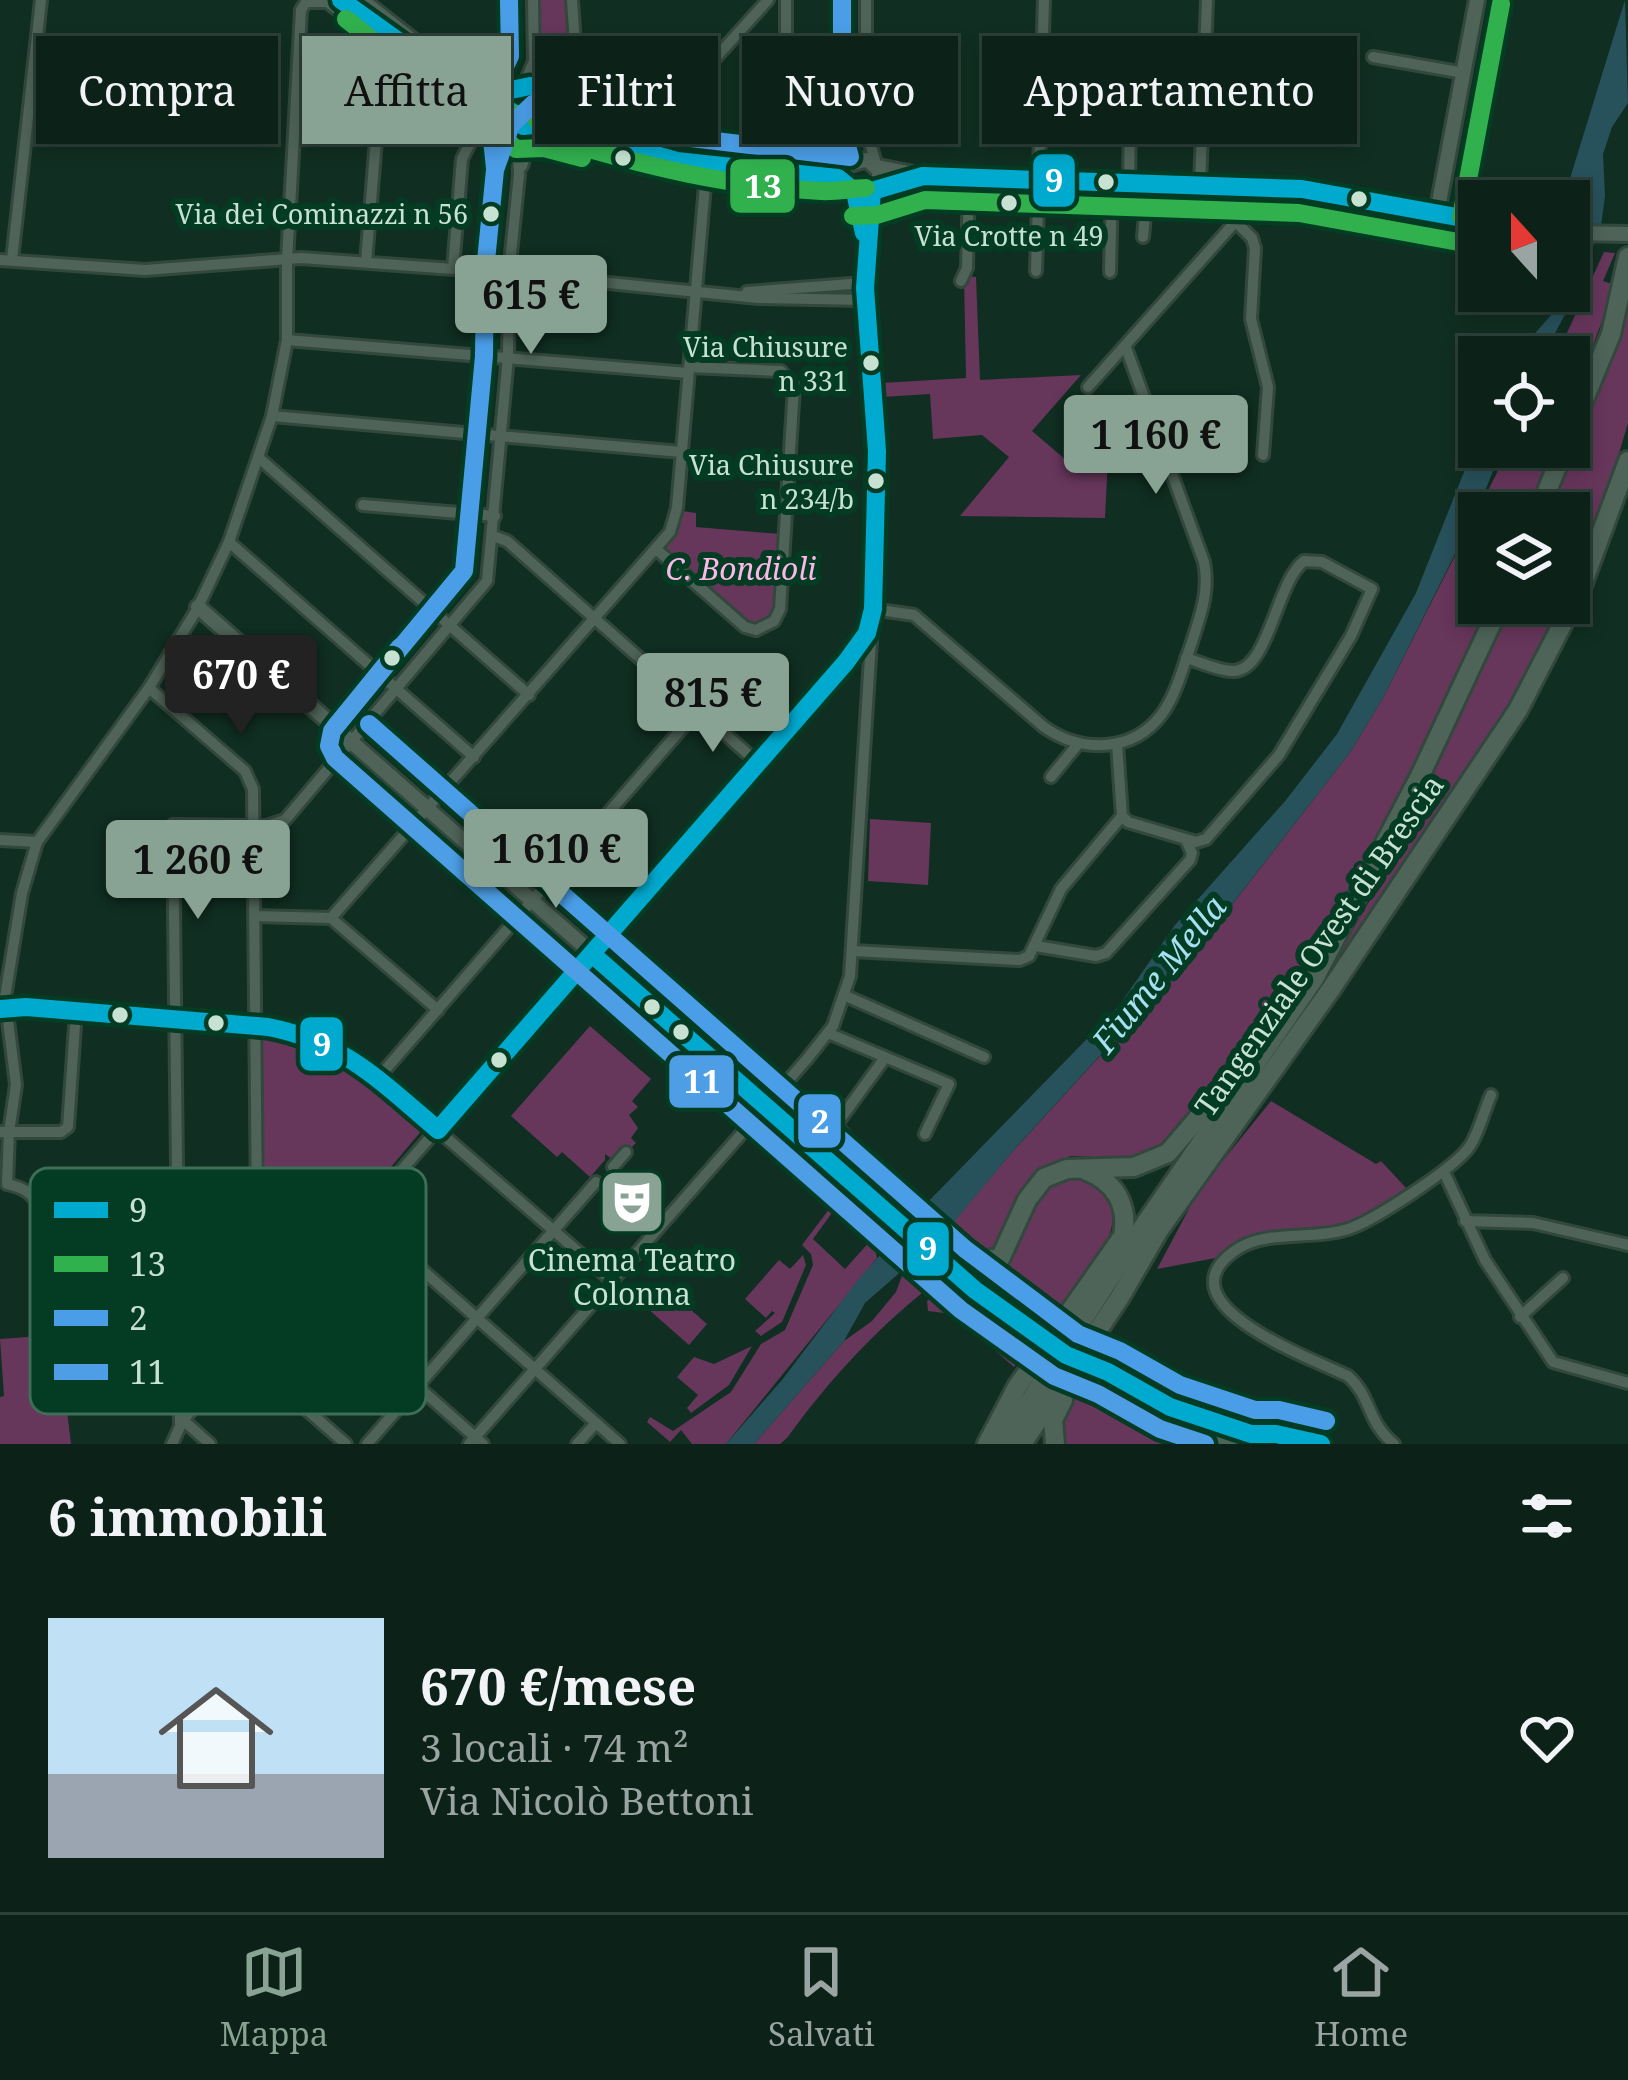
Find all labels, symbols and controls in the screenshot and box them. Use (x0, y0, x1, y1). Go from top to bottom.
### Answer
chip: Compra (36, 36, 278, 144)
chip: Affitta (302, 36, 511, 144)
chip: Filtri (535, 36, 718, 144)
chip: Nuovo (742, 36, 958, 144)
chip: Appartamento (982, 36, 1357, 144)
unlabelled marker (612, 147, 634, 169)
line badge: 9 (1031, 152, 1077, 209)
line badge: 13 (728, 157, 797, 215)
text: 9 (1045, 157, 1063, 202)
text: 13 (744, 163, 782, 208)
unlabelled marker (1095, 171, 1117, 193)
north arrow (1458, 180, 1590, 312)
map controls (1458, 180, 1590, 624)
unlabelled marker (1348, 188, 1370, 210)
marker: Via Crotte n 49 (998, 192, 1020, 214)
place label: Via dei Cominazzi n 56 (175, 195, 468, 232)
marker: Via dei Cominazzi n 56 (480, 203, 502, 225)
place label: Via Crotte n 49 (914, 217, 1104, 254)
pin: 615 € (447, 255, 615, 357)
text: 615 € (482, 267, 580, 320)
place label: Via Chiusure n 331 (683, 328, 848, 399)
button: locate (1458, 336, 1590, 468)
marker: Via Chiusure n 331 (860, 352, 882, 374)
pin: 1 160 € (1045, 395, 1267, 497)
text: 1 160 € (1091, 407, 1221, 460)
place label: Via Chiusure n 234/b (689, 446, 854, 517)
marker: Via Chiusure n 234/b (865, 470, 887, 492)
button: layers (1458, 492, 1590, 624)
park label: C. Bondioli (666, 548, 816, 589)
pin: 670 € (157, 635, 325, 737)
text: 670 € (192, 647, 290, 700)
unlabelled marker (381, 647, 403, 669)
pin: 815 € (629, 653, 797, 755)
text: 815 € (664, 665, 762, 718)
street label: Tangenziale Ovest di Brescia (1185, 766, 1453, 1124)
pin: 1 610 € (445, 809, 667, 911)
pin: 1 260 € (87, 820, 309, 922)
text: 1 610 € (491, 821, 621, 874)
text: 1 260 € (133, 832, 263, 885)
water label: Fiume Mella (1081, 886, 1236, 1062)
unlabelled marker (641, 996, 663, 1018)
unlabelled marker (109, 1004, 131, 1026)
unlabelled marker (205, 1012, 227, 1034)
line badge: 9 (298, 1015, 345, 1073)
text: 9 (313, 1021, 331, 1066)
unlabelled marker (670, 1021, 692, 1043)
unlabelled marker (488, 1049, 510, 1071)
line badge: 11 (667, 1053, 736, 1110)
text: 11 (683, 1058, 721, 1103)
line badge: 2 (796, 1092, 843, 1150)
text: 2 (811, 1098, 829, 1143)
theatre icon: Cinema Teatro Colonna (597, 1167, 667, 1237)
legend (30, 1168, 426, 1414)
text: 9 (129, 1187, 147, 1232)
line badge: 9 (905, 1220, 951, 1278)
text: 9 (919, 1225, 937, 1270)
place label: Cinema Teatro Colonna (528, 1239, 736, 1314)
text: 13 (129, 1241, 166, 1286)
text: 2 (129, 1295, 147, 1340)
text: 11 (129, 1349, 166, 1394)
text: 6 immobili (48, 1481, 327, 1551)
icon: filters (1514, 1483, 1580, 1549)
text: 670 €/mese (420, 1650, 696, 1720)
icon: home (144, 1666, 288, 1810)
icon: heart (1514, 1705, 1580, 1771)
text: 3 locali · 74 m² (420, 1720, 688, 1773)
text: Via Nicolò Bettoni (420, 1773, 754, 1826)
tab: Mappa (220, 1939, 328, 2056)
tab: Salvati (768, 1939, 875, 2056)
tab: Home (1314, 1939, 1408, 2056)

